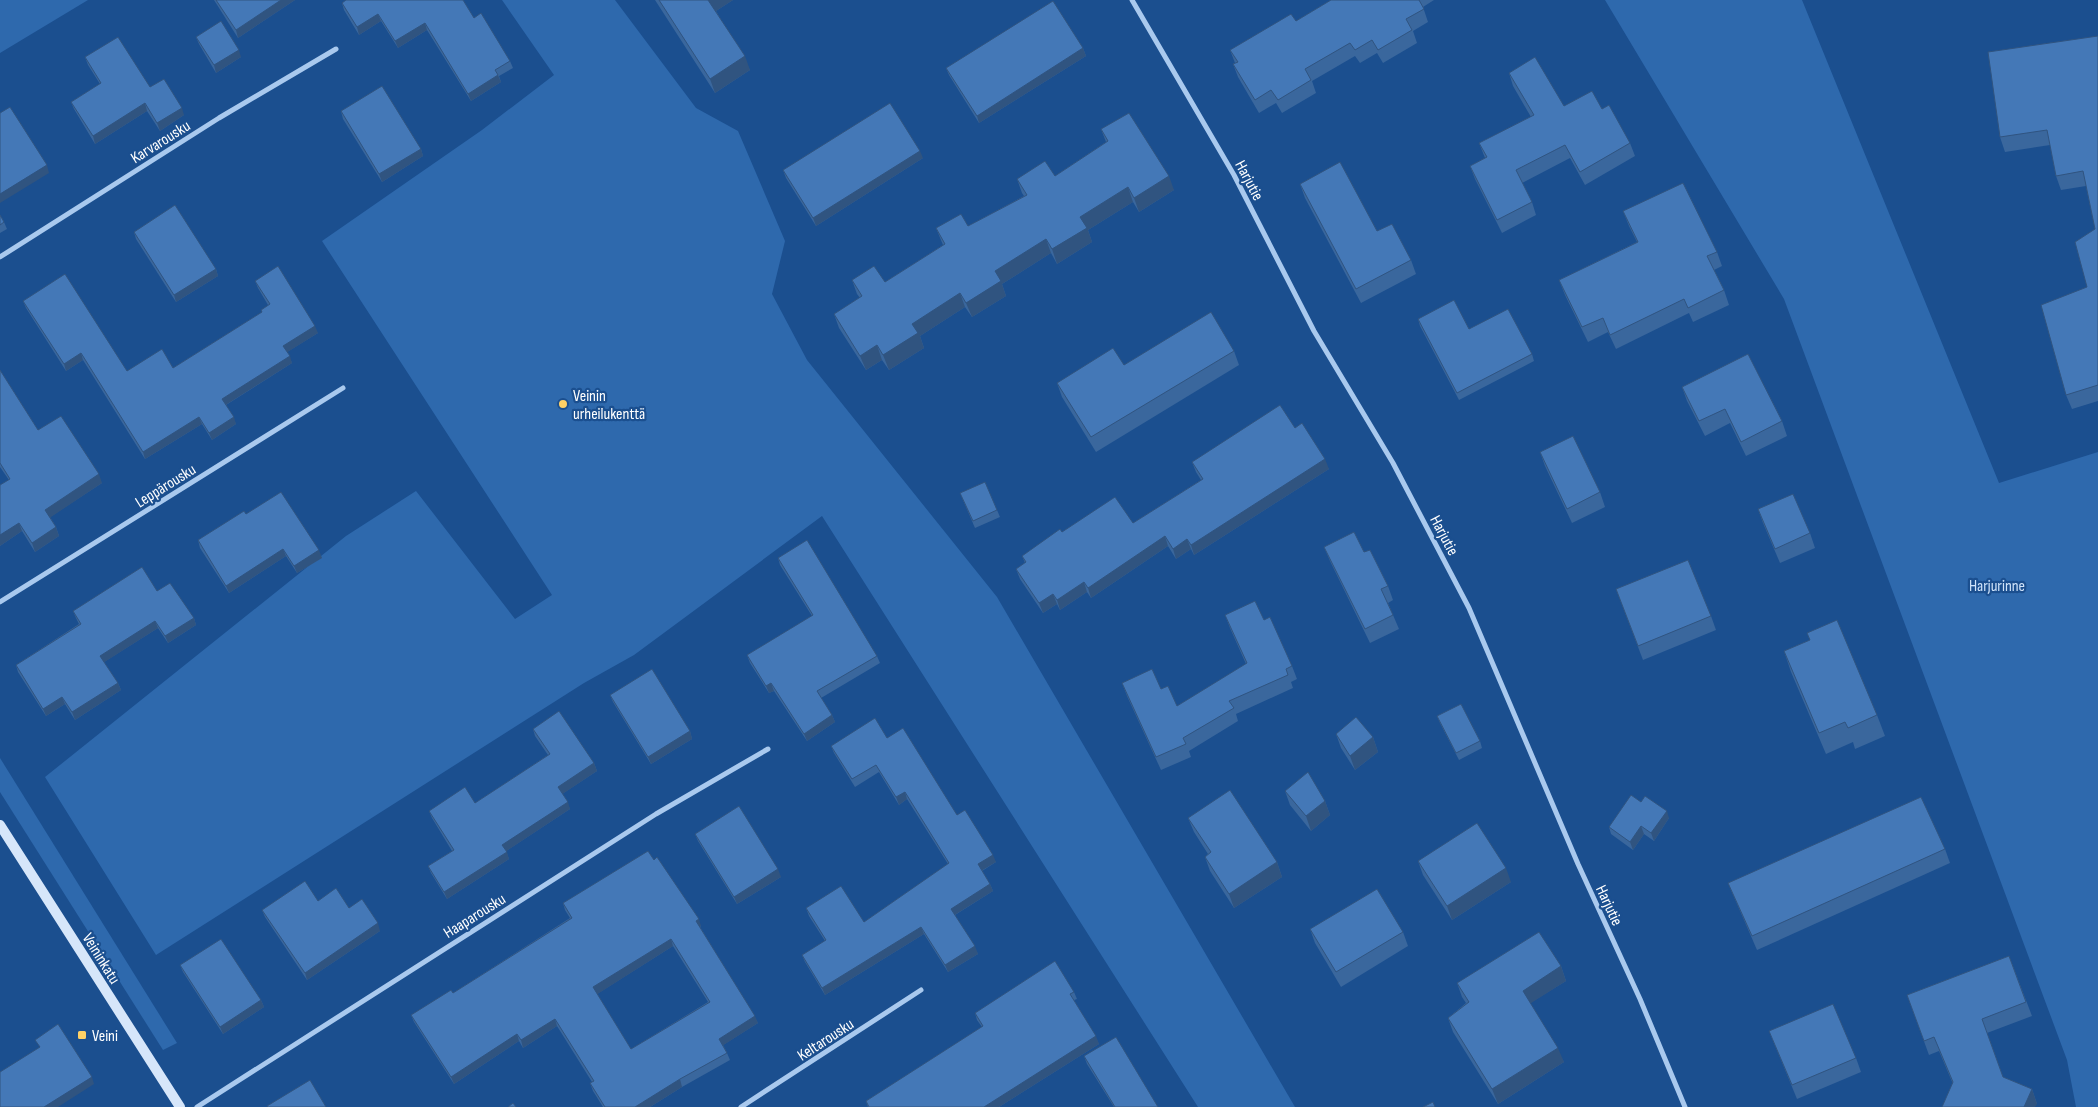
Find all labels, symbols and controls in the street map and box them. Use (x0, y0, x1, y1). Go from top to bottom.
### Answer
street label: Karvarousku (128, 117, 194, 168)
street label: Harjutie (1230, 157, 1267, 204)
place label: Veinin urheilukenttä (573, 387, 645, 424)
marker: Veinin urheilukenttä (557, 398, 569, 410)
street label: Leppärousku (132, 460, 200, 512)
street label: Harjutie (1425, 512, 1462, 559)
park label: Harjurinne (1969, 577, 2025, 596)
street label: Harjutie (1591, 882, 1626, 929)
street label: Haaparousku (440, 890, 509, 943)
street label: Veininkatu (78, 930, 124, 988)
street label: Keltarousku (794, 1015, 858, 1066)
place label: Veini (92, 1027, 118, 1046)
marker: Veini (76, 1029, 88, 1041)

